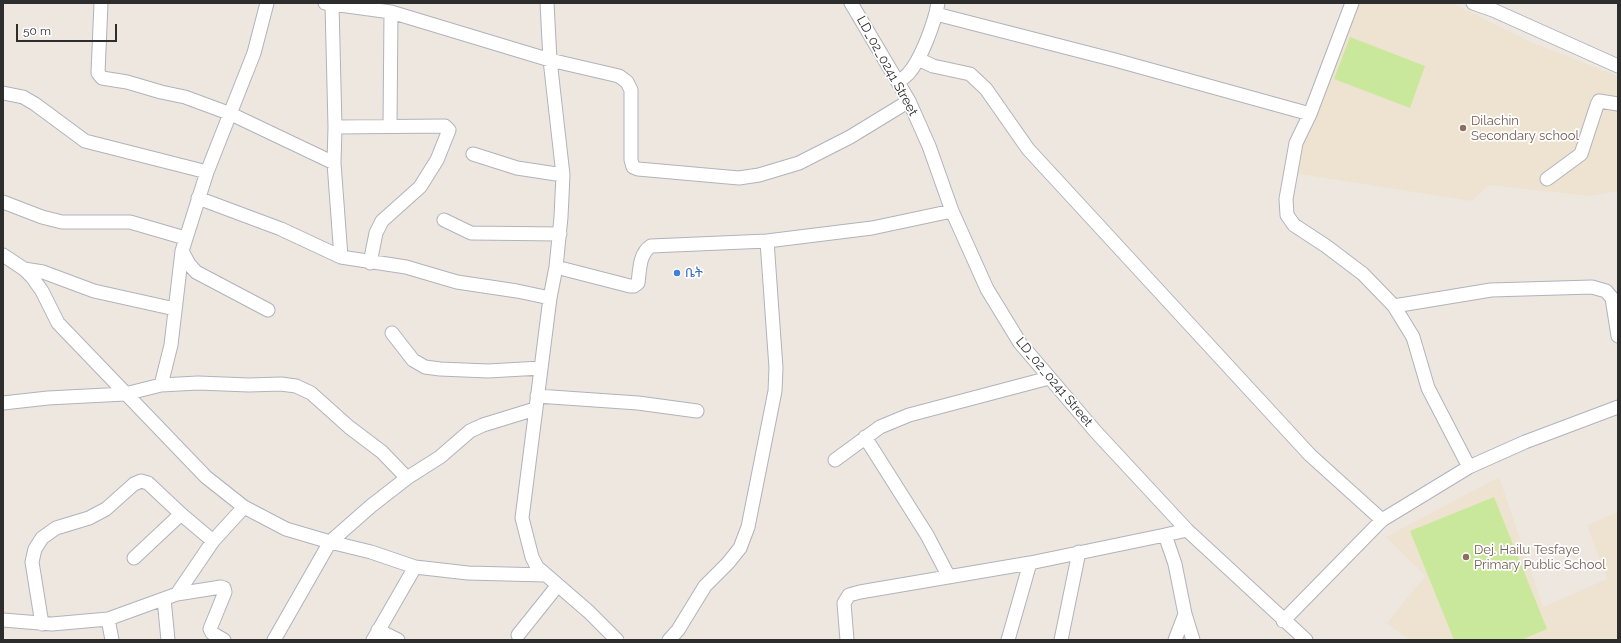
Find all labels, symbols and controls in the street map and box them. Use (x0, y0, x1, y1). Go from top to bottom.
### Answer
street label: LD_02_0241 Street (853, 13, 921, 119)
scale bar (18, 16, 119, 42)
text: 50 m (23, 24, 51, 38)
place label: Dilachin Secondary school (1471, 113, 1579, 144)
marker: Dilachin Secondary school (1458, 123, 1468, 133)
place label: ቤት (685, 265, 703, 281)
marker: ቤት (672, 268, 682, 278)
street label: LD_02_0241 Street (1012, 334, 1096, 430)
place label: Dej. Hailu Tesfaye Primary Public School (1474, 542, 1606, 573)
marker: Dej. Hailu Tesfaye Primary Public School (1461, 552, 1471, 562)

